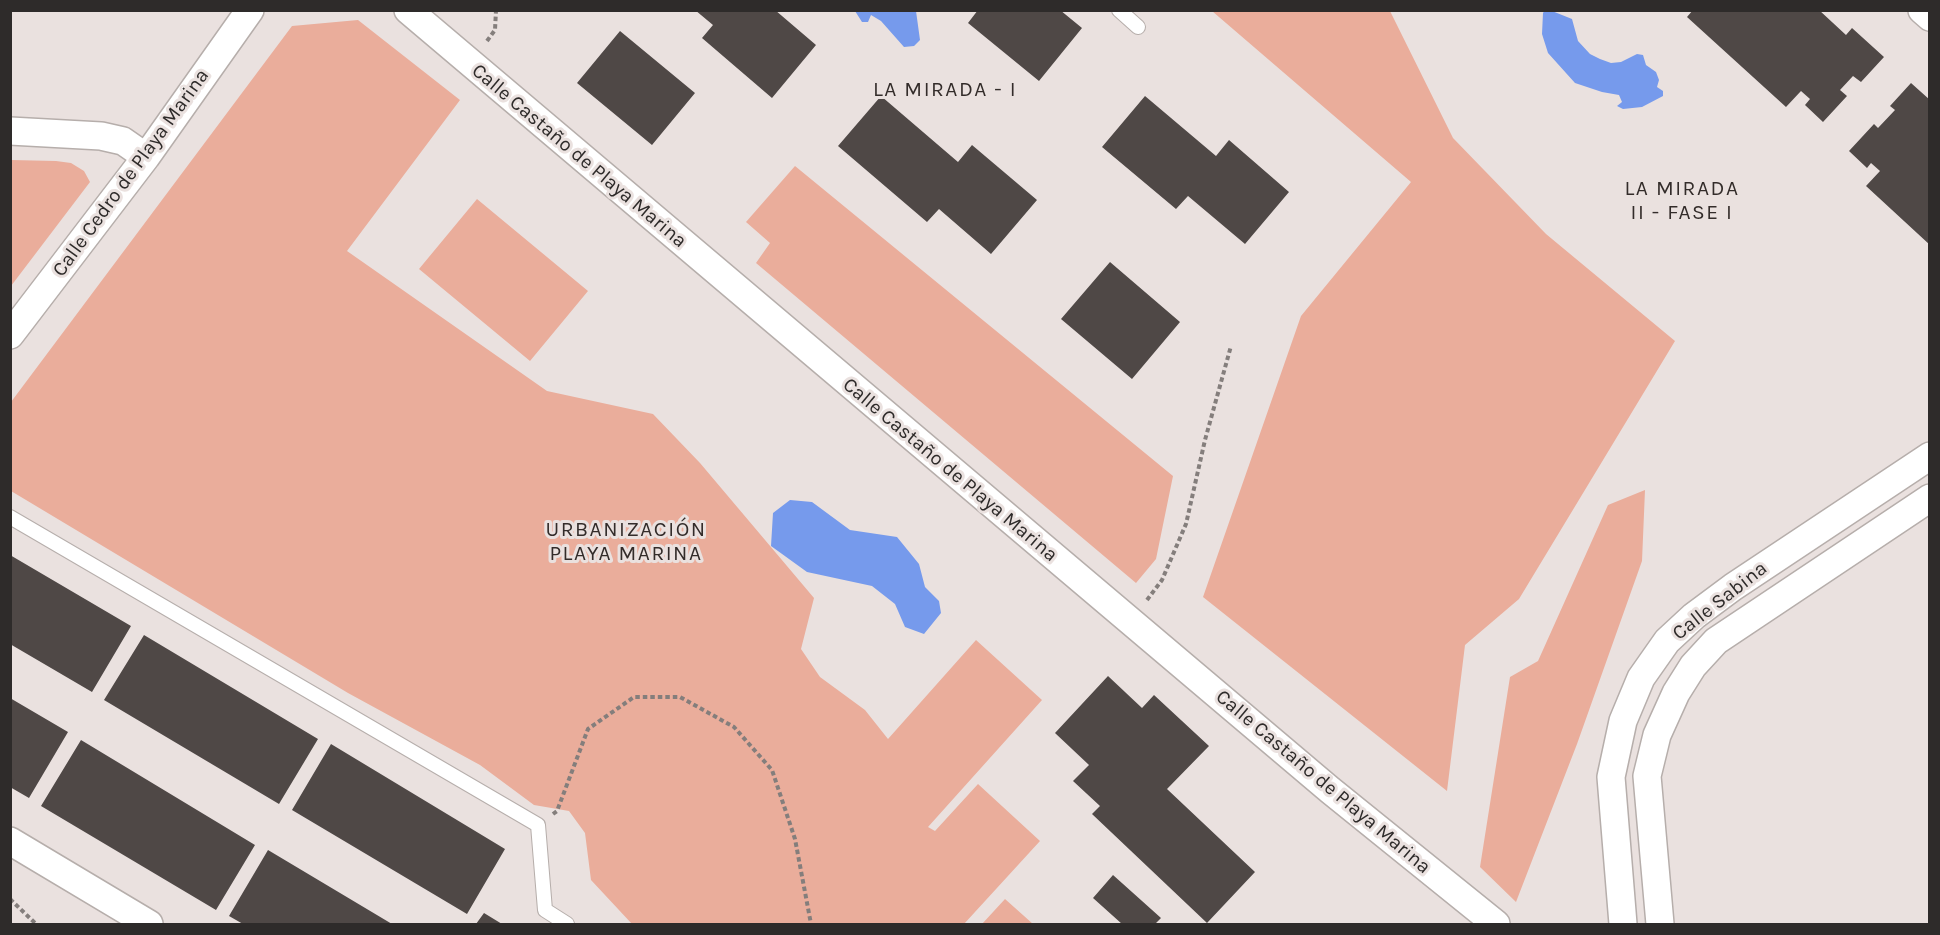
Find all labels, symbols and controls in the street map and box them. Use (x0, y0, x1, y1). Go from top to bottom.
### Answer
street label: Calle Castaño de Playa Marina (467, 59, 691, 253)
street label: Calle Cedro de Playa Marina (48, 65, 214, 281)
district label: LA MIRADA - I (873, 77, 1017, 103)
district label: LA MIRADA II - FASE I (1625, 176, 1739, 226)
street label: Calle Castaño de Playa Marina (838, 373, 1062, 567)
district label: URBANIZACIÓN PLAYA MARINA (545, 517, 707, 567)
street label: Calle Sabina (1668, 557, 1772, 645)
street label: Calle Castaño de Playa Marina (1211, 685, 1435, 879)

